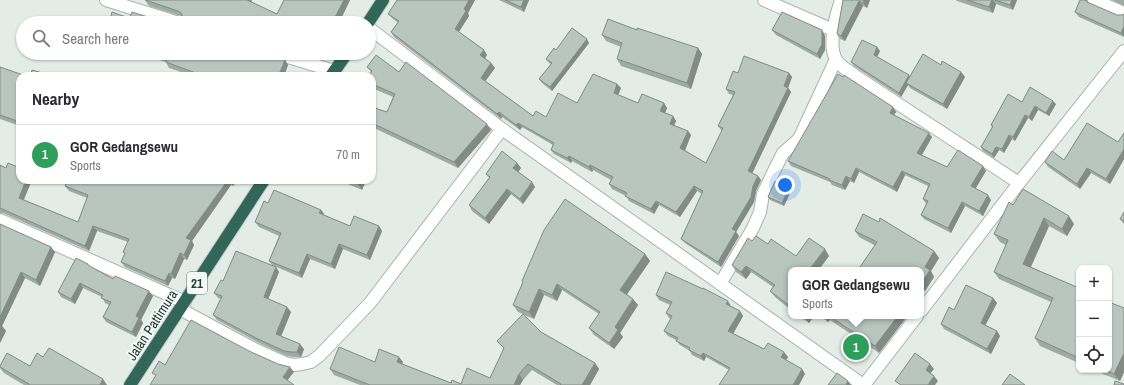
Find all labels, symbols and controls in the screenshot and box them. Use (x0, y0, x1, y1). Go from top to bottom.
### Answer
search box (16, 16, 376, 60)
icon: search (30, 27, 52, 49)
text: Search here (62, 28, 129, 49)
text: Nearby (32, 87, 79, 110)
text: GOR Gedangsewu (70, 136, 178, 157)
text: 1 (42, 146, 48, 163)
text: 70 m (336, 146, 360, 163)
text: Sports (70, 157, 101, 174)
your location (775, 175, 795, 195)
map controls (1076, 265, 1112, 373)
button: + (1076, 265, 1112, 301)
popup (788, 267, 924, 319)
road number: 21 (187, 272, 207, 294)
text: GOR Gedangsewu (802, 274, 910, 295)
street label: Jalan Pattimura (123, 286, 182, 364)
text: Sports (802, 295, 833, 312)
button: − (1076, 301, 1112, 337)
pin: 1 (843, 332, 869, 362)
button: locate (1076, 337, 1112, 373)

